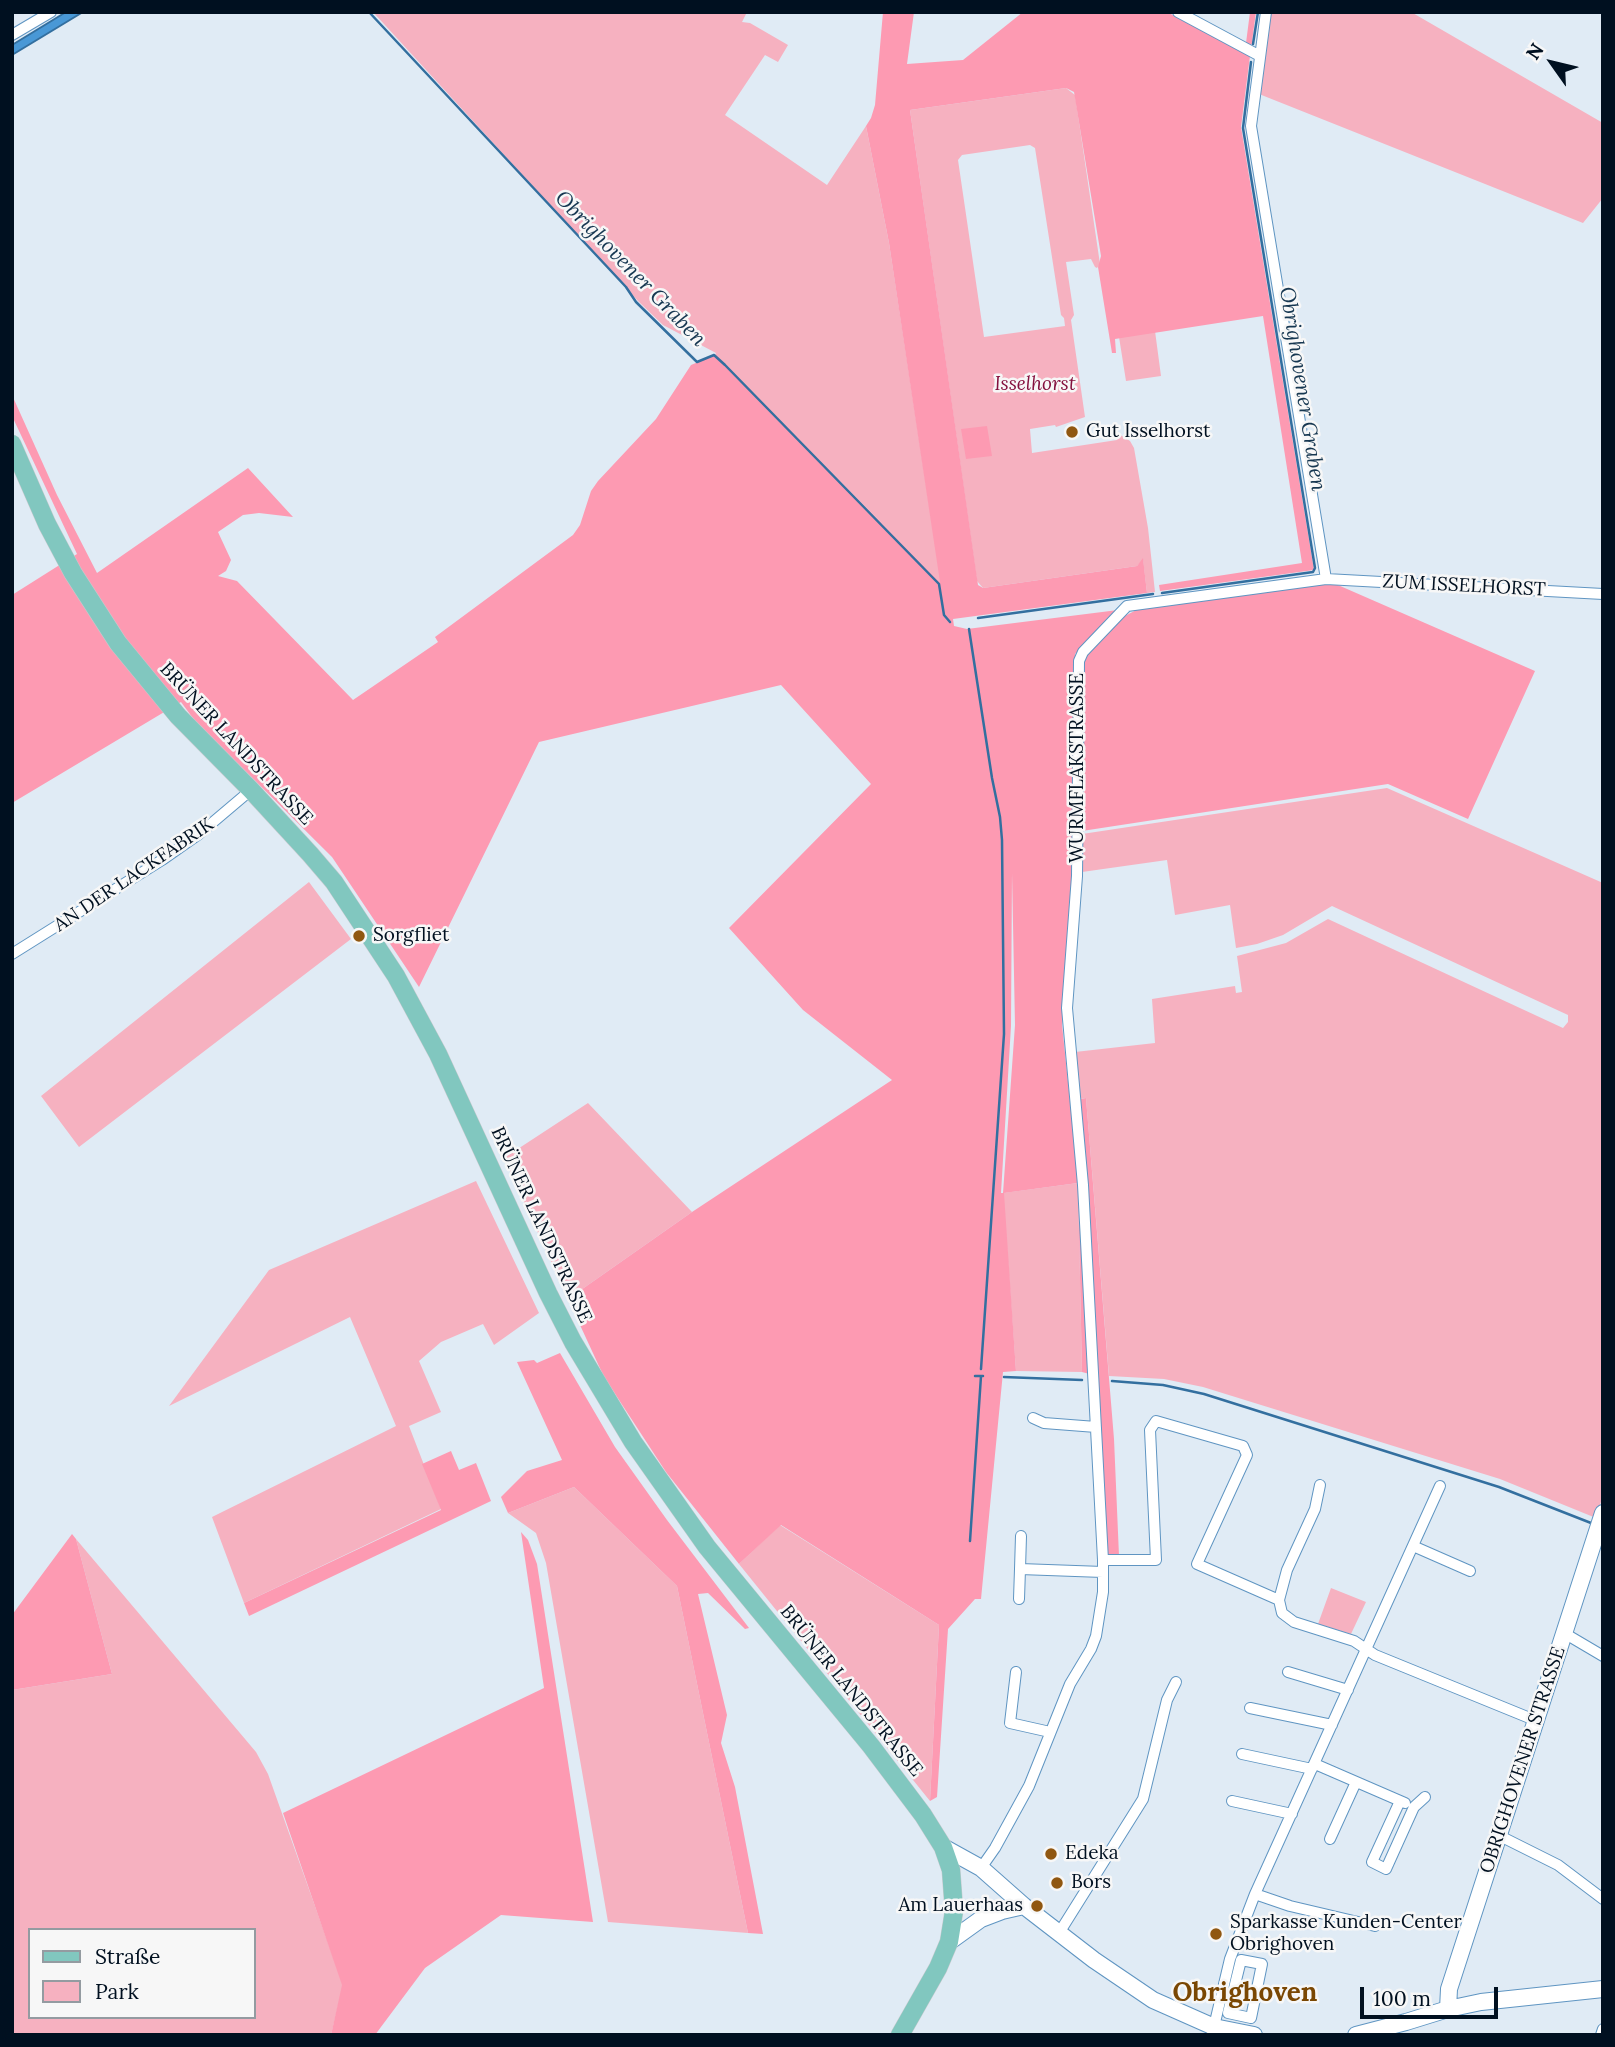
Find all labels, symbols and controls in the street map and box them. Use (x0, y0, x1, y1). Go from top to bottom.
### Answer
north arrow (1517, 28, 1587, 98)
text: N (1521, 38, 1549, 64)
water label: Obrighovener Graben (549, 186, 711, 352)
water label: Obrighovener Graben (1273, 285, 1331, 493)
park label: Isselhorst (994, 374, 1076, 396)
place label: Gut Isselhorst (1086, 421, 1210, 443)
marker: Gut Isselhorst (1064, 424, 1080, 440)
street label: ZUM ISSELHORST (1382, 570, 1546, 602)
street label: BRÜNER LANDSTRASSE (155, 658, 317, 830)
street label: WURMFLAKSTRASSE (1067, 673, 1089, 863)
street label: AN DER LACKFABRIK (50, 813, 218, 937)
place label: Sorgfliet (373, 925, 449, 947)
marker: Sorgfliet (351, 928, 367, 944)
street label: BRÜNER LANDSTRASSE (485, 1123, 597, 1327)
street label: BRÜNER LANDSTRASSE (775, 1601, 927, 1781)
street label: OBRIGHOVENER STRASSE (1476, 1644, 1570, 1876)
place label: Edeka (1065, 1843, 1118, 1865)
marker: Edeka (1043, 1846, 1059, 1862)
place label: Bors (1071, 1872, 1111, 1894)
marker: Bors (1049, 1875, 1065, 1891)
place label: Am Lauerhaas (898, 1895, 1023, 1917)
marker: Am Lauerhaas (1029, 1898, 1045, 1914)
place label: Sparkasse Kunden-Center Obrighoven (1230, 1912, 1462, 1956)
marker: Sparkasse Kunden-Center Obrighoven (1208, 1926, 1224, 1942)
legend (28, 1928, 256, 2019)
text: Straße (95, 1943, 160, 1970)
scale bar (1363, 1974, 1501, 2018)
text: Park (95, 1978, 139, 2005)
district label: Obrighoven (1173, 1978, 1317, 2010)
text: 100 m (1373, 1985, 1431, 2012)

